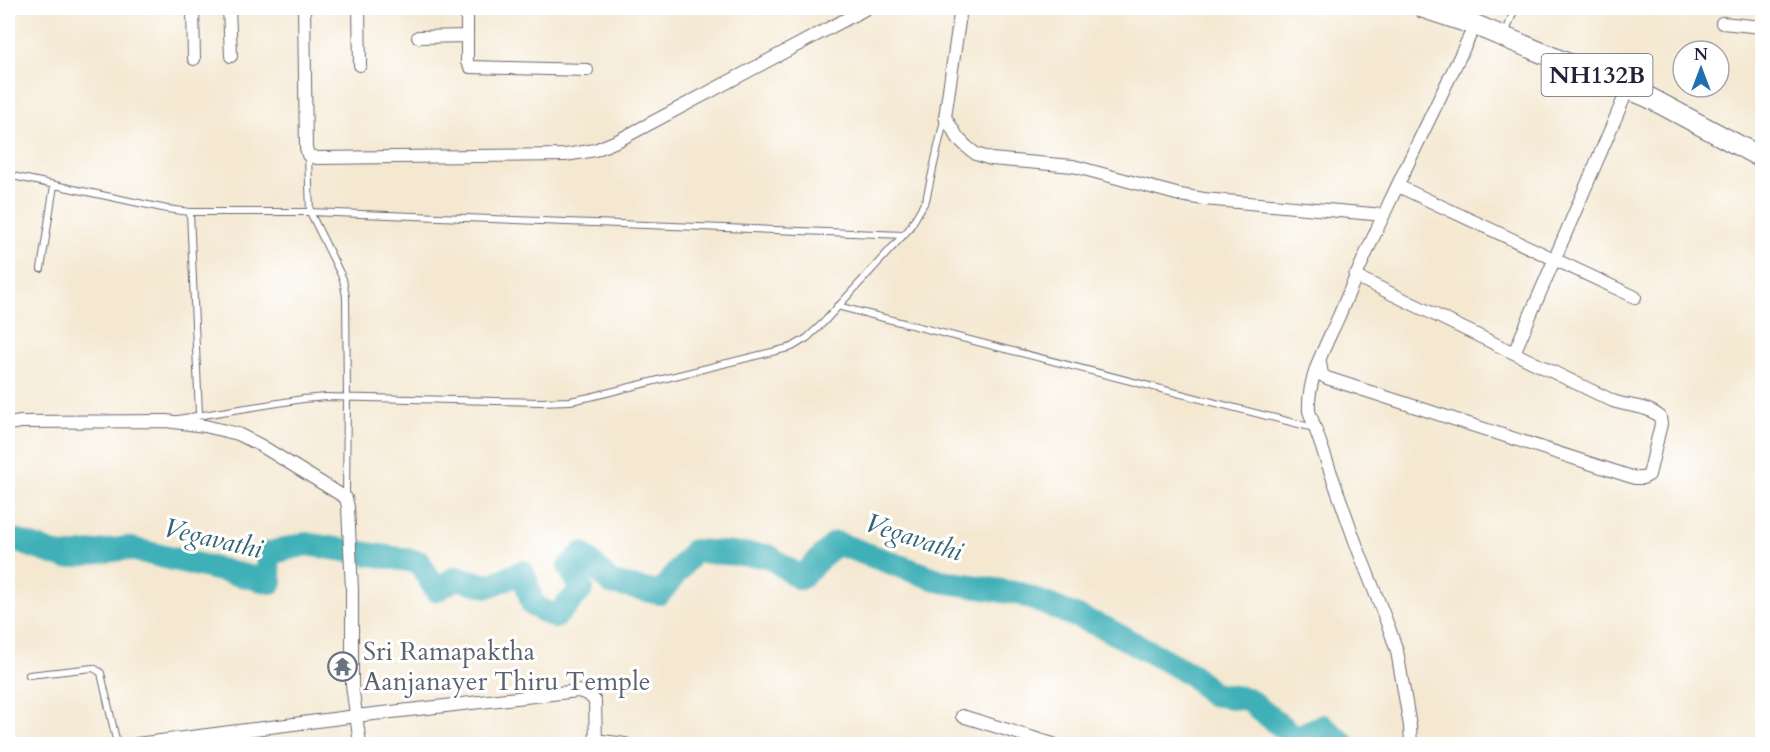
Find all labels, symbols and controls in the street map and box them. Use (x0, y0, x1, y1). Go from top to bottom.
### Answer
north arrow (1671, 39, 1731, 99)
text: N (1694, 44, 1708, 66)
road number: NH132B (1542, 54, 1652, 96)
water label: Vegavathi (860, 504, 968, 571)
water label: Vegavathi (160, 509, 267, 568)
place label: Sri Ramapaktha Aanjanayer Thiru Temple (363, 634, 651, 699)
temple icon: Sri Ramapaktha Aanjanayer Thiru Temple (326, 650, 358, 682)

